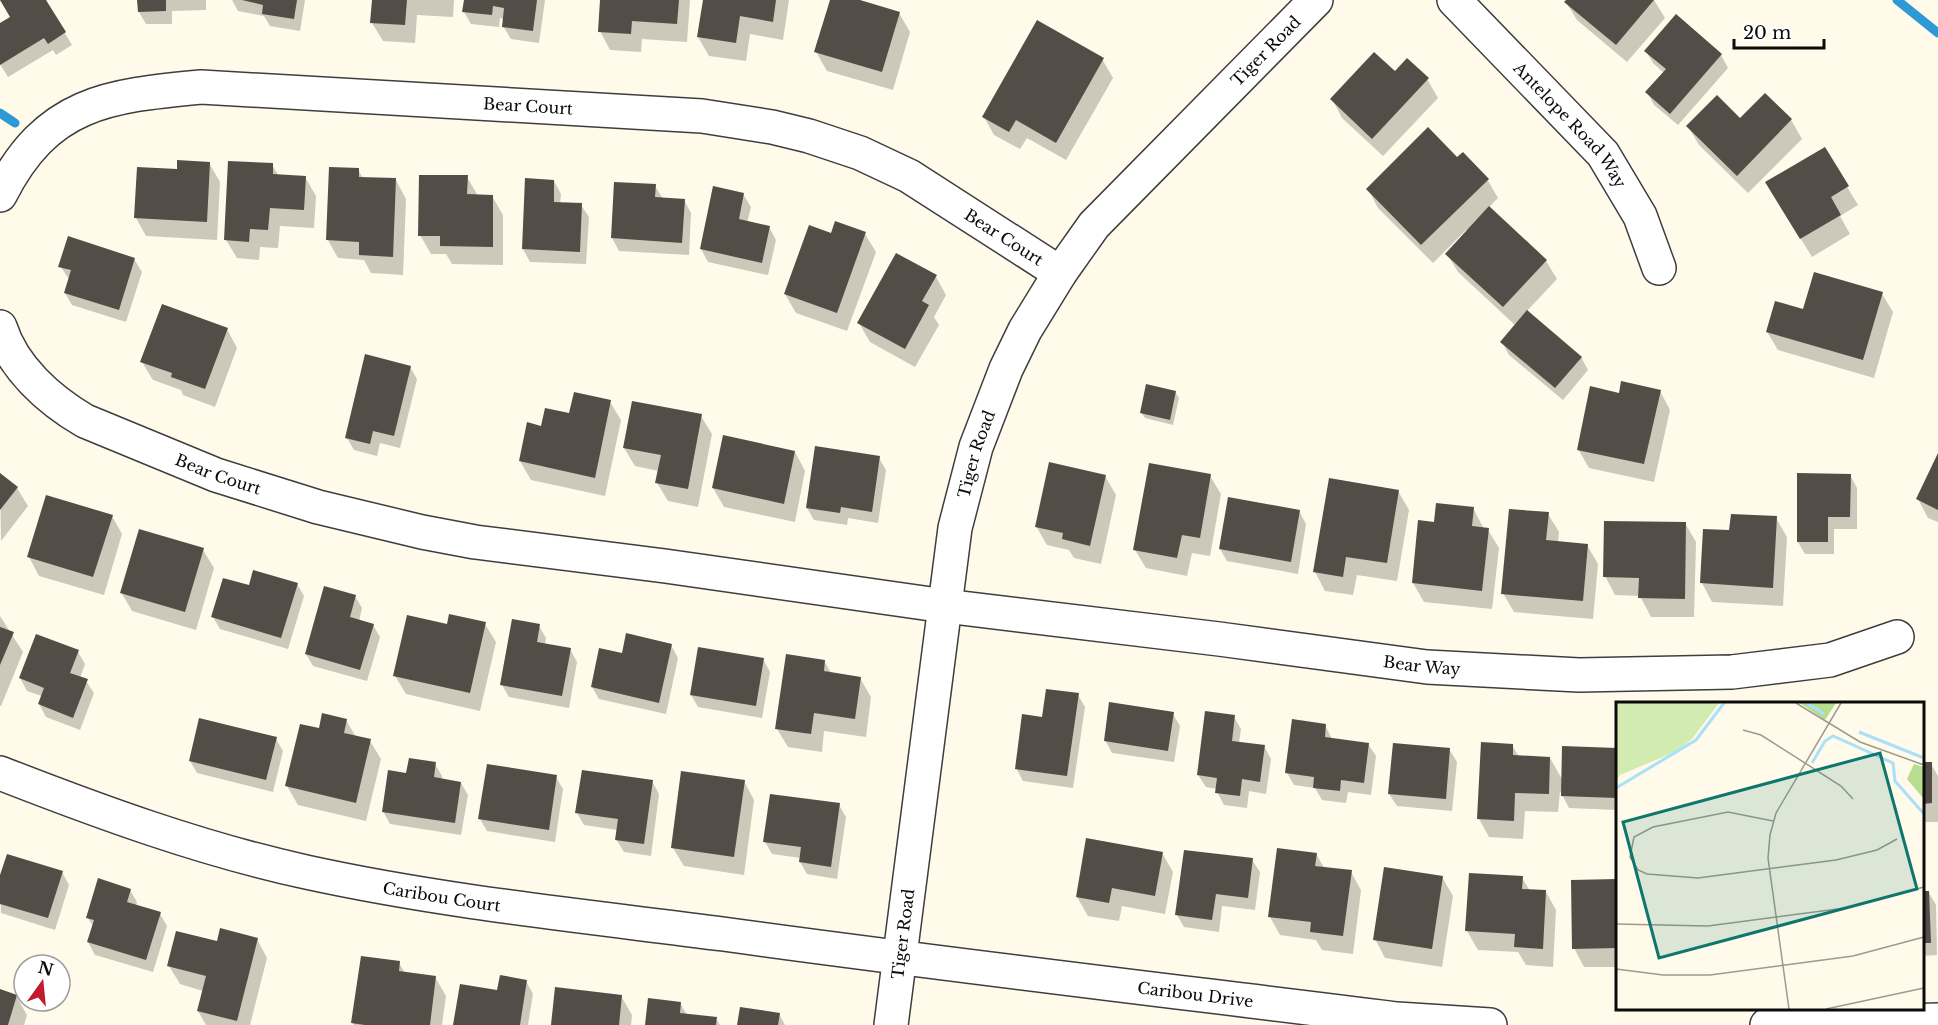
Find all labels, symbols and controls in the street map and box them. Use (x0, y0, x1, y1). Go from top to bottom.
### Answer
street label: Tiger Road (1227, 11, 1305, 90)
scale bar (1734, 12, 1824, 50)
text: 20 m (1743, 22, 1791, 44)
street label: Antelope Road Way (1509, 57, 1631, 192)
street label: Bear Court (483, 93, 574, 119)
street label: Bear Court (961, 204, 1047, 270)
street label: Tiger Road (953, 407, 999, 500)
street label: Bear Court (172, 449, 264, 499)
street label: Bear Way (1382, 651, 1462, 679)
inset map (1616, 702, 1923, 1010)
street label: Caribou Court (381, 877, 502, 916)
street label: Tiger Road (887, 887, 918, 980)
north arrow (12, 953, 72, 1013)
text: N (36, 957, 56, 980)
street label: Caribou Drive (1136, 977, 1255, 1011)

